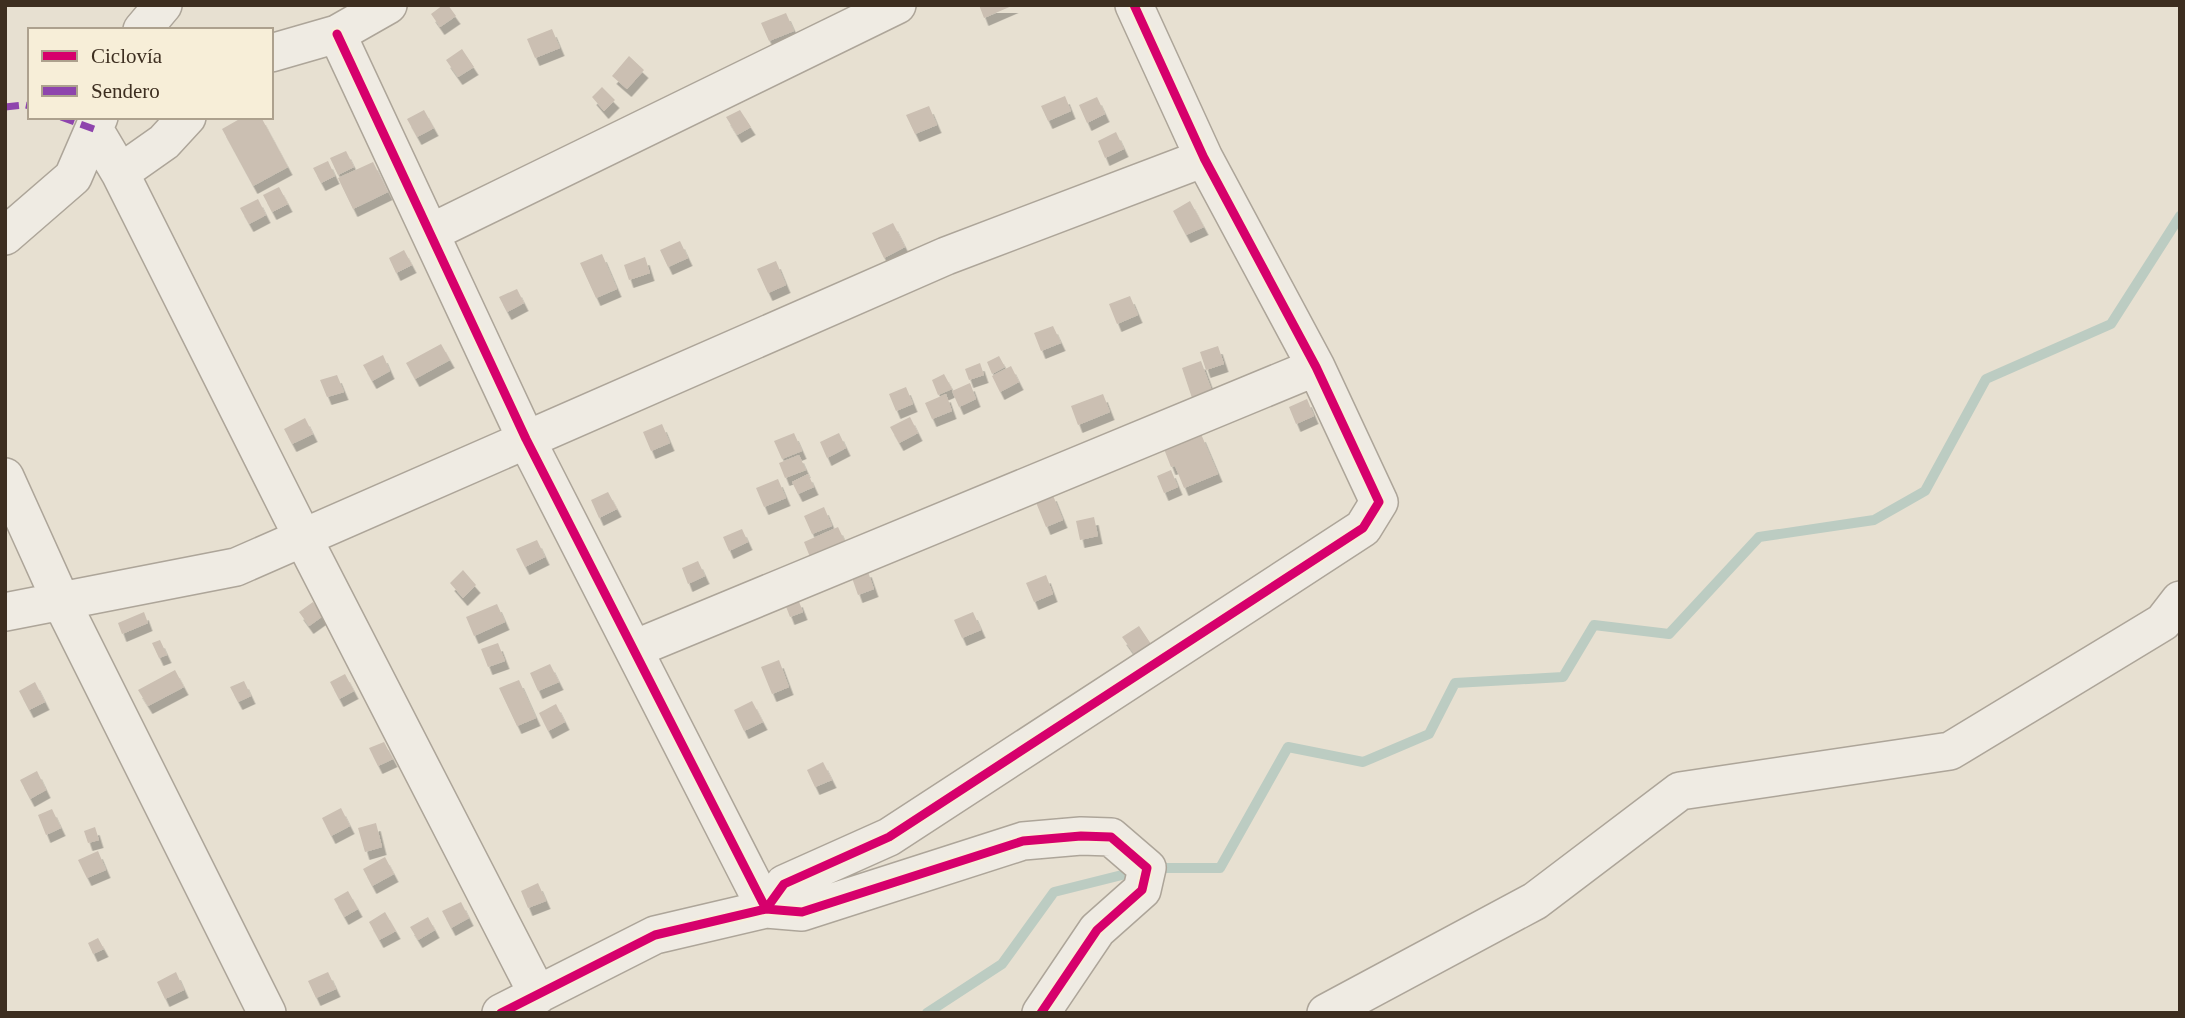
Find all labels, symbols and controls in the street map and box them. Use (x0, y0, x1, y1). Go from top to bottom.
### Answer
legend (28, 28, 273, 119)
text: Ciclovía (91, 44, 163, 68)
text: Sendero (91, 79, 160, 103)

